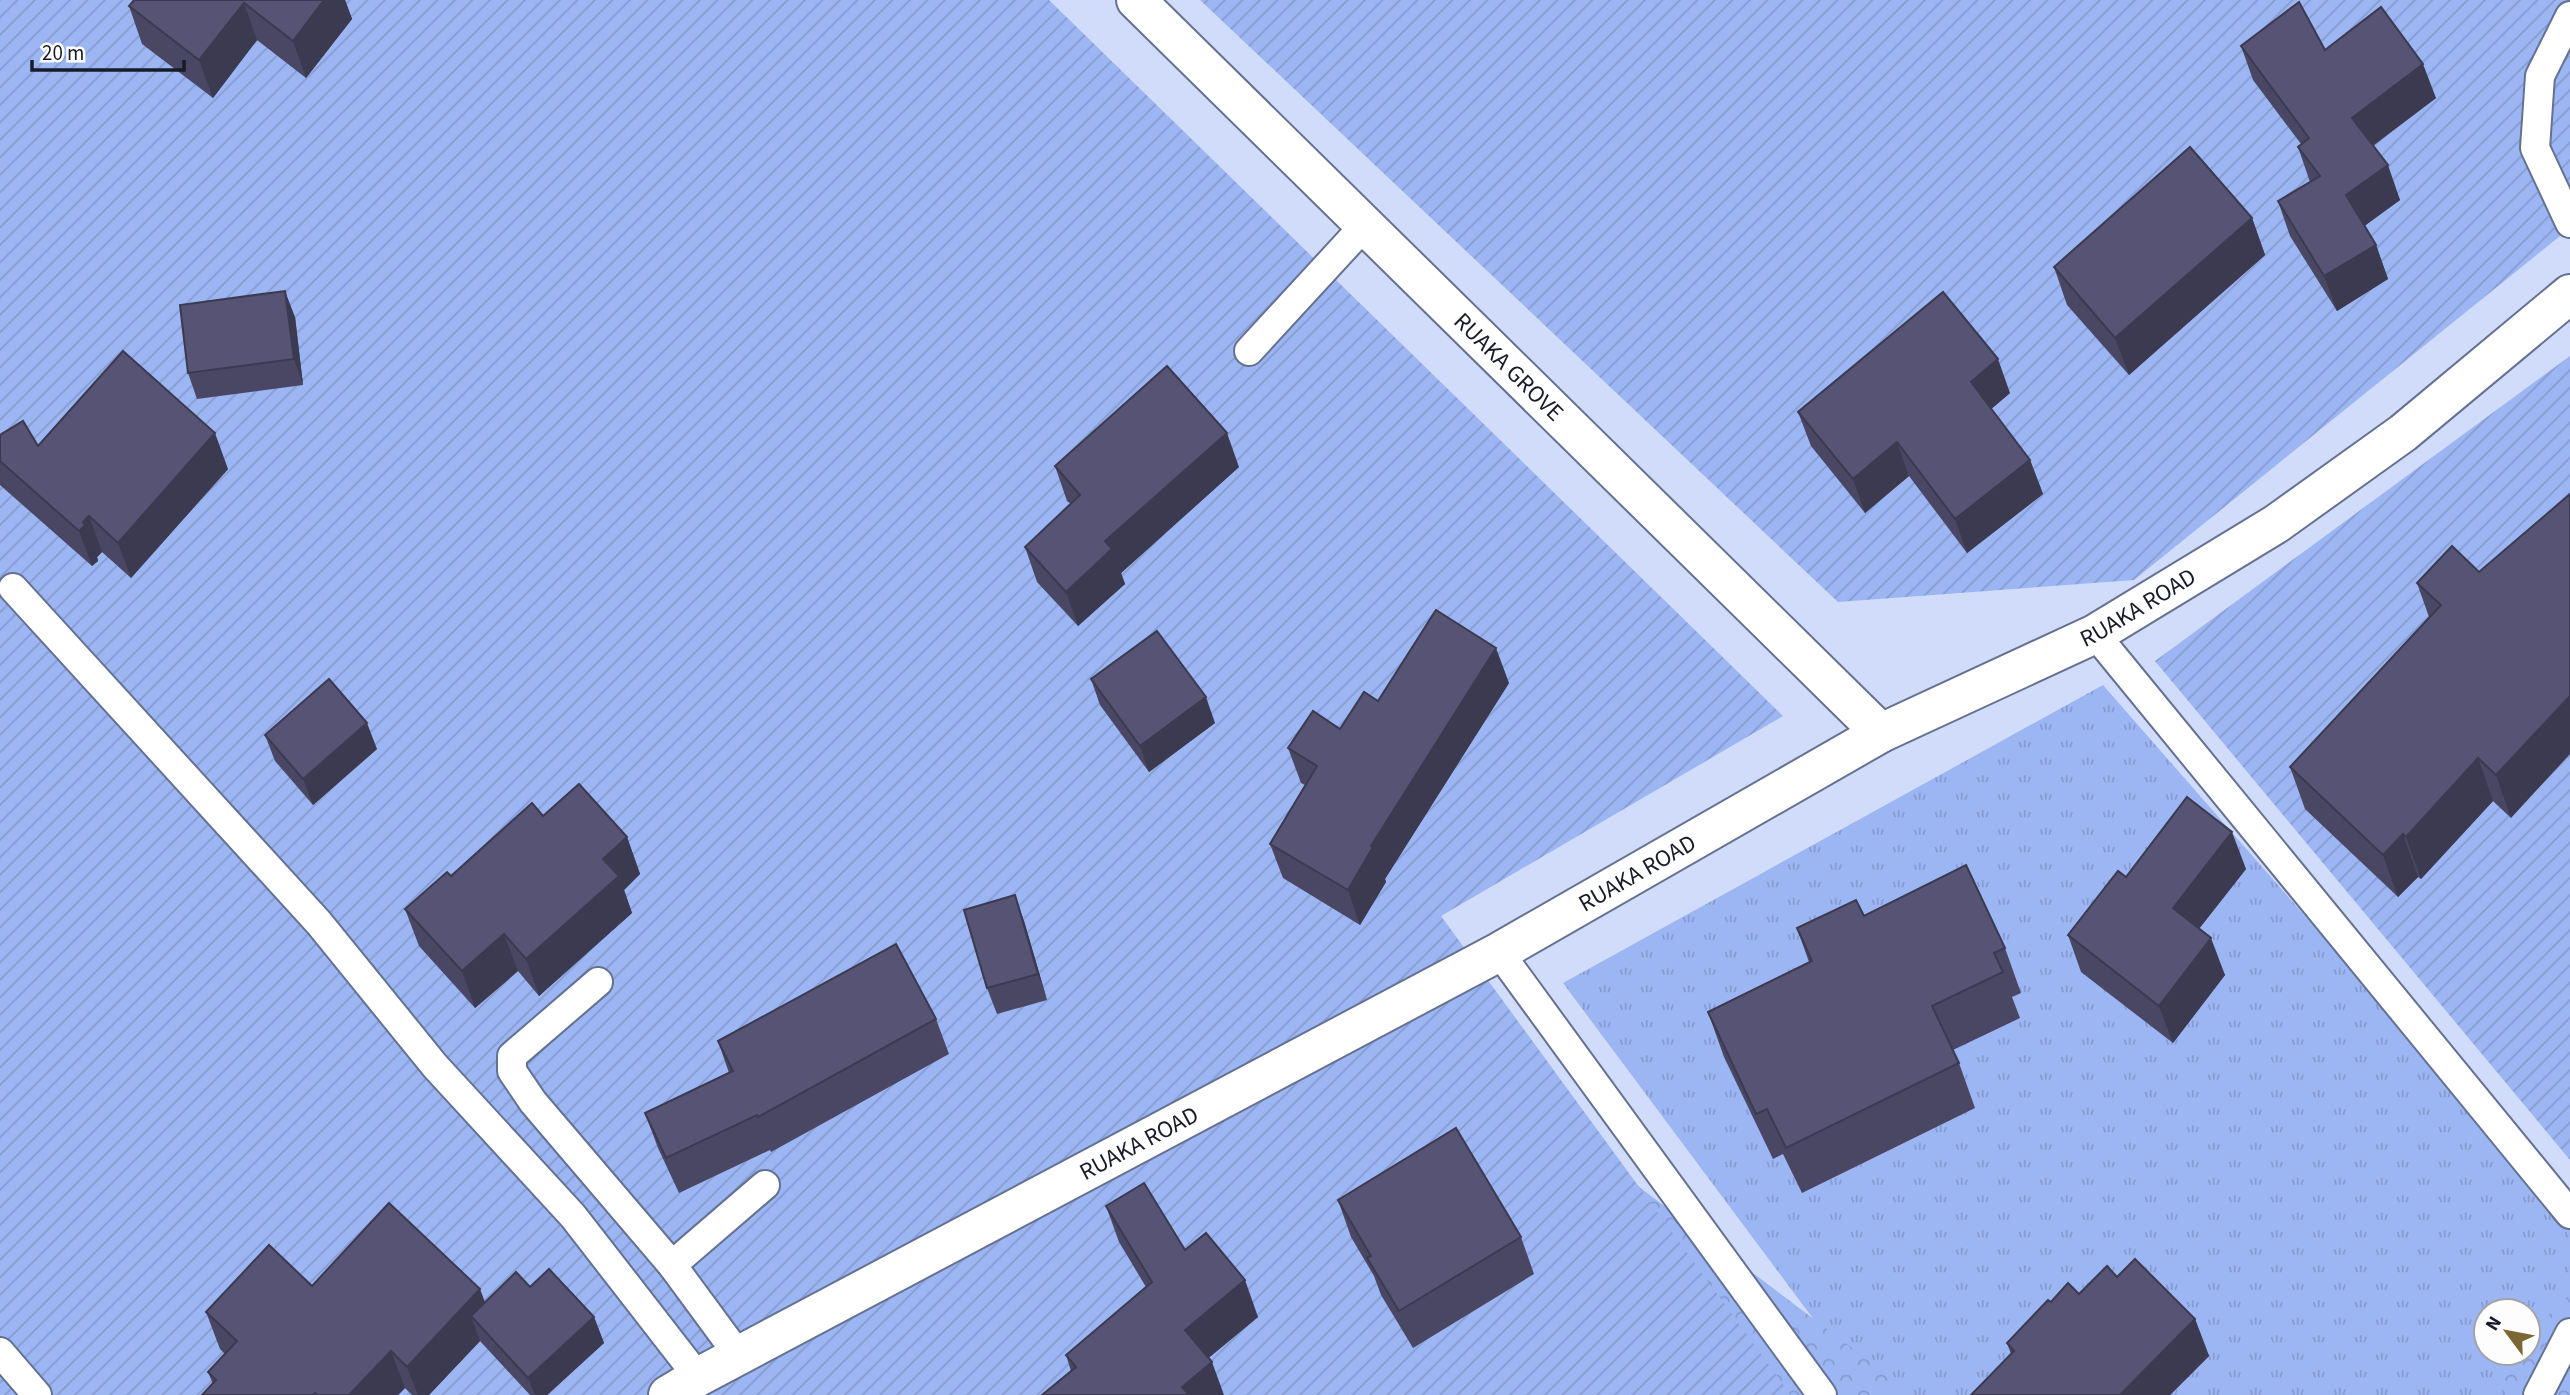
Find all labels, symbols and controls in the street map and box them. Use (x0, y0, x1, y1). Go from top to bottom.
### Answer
scale bar (32, 28, 184, 72)
text: 20 m (42, 38, 84, 68)
street label: RUAKA GROVE (1446, 304, 1572, 429)
street label: RUAKA ROAD (2074, 559, 2203, 656)
street label: RUAKA ROAD (1572, 825, 1702, 920)
street label: RUAKA ROAD (1073, 1097, 1205, 1189)
north arrow (2472, 1297, 2542, 1367)
text: N (2479, 1311, 2509, 1336)

